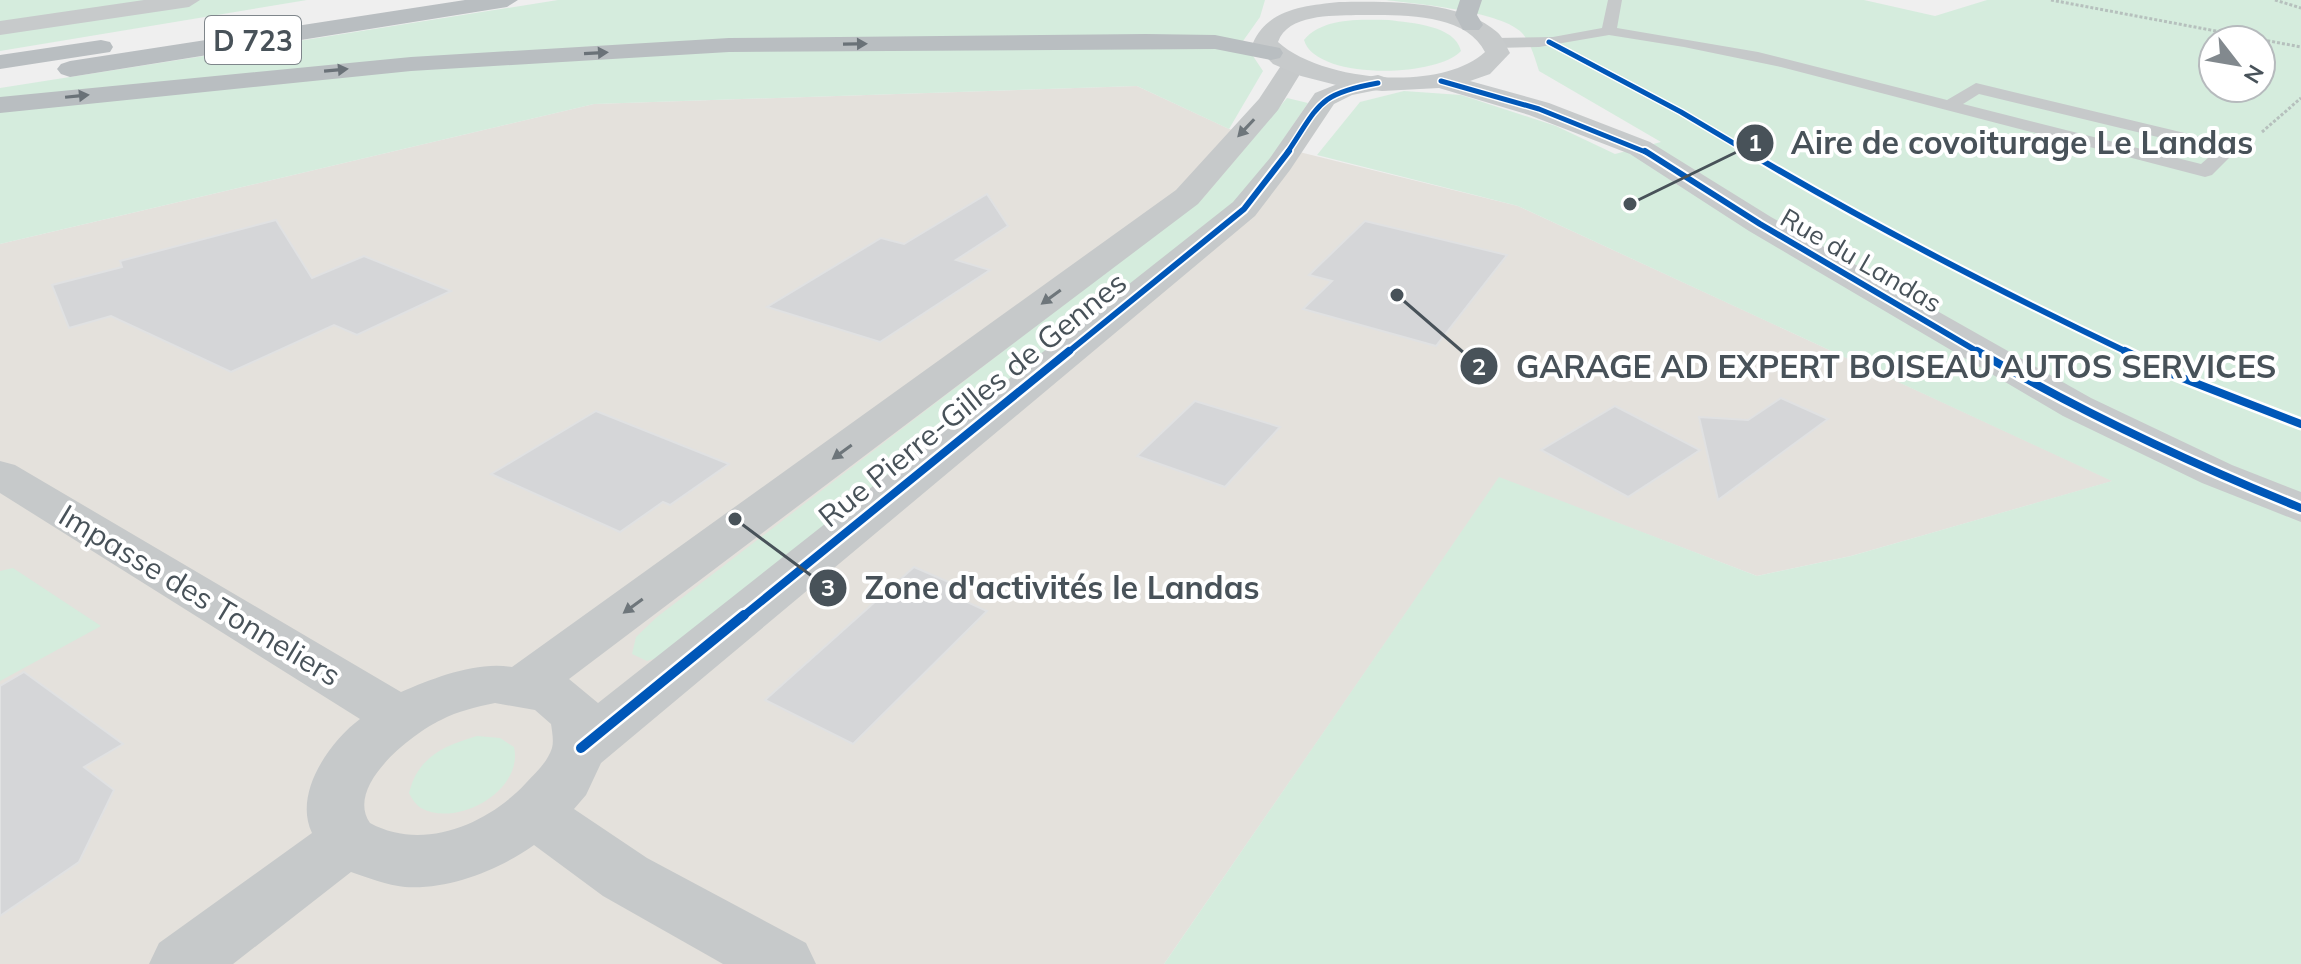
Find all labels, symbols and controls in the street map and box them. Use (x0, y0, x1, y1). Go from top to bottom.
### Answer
road number: D 723 (205, 16, 301, 64)
north arrow (2197, 24, 2277, 104)
one-way arrow (843, 38, 868, 50)
one-way arrow (584, 46, 609, 59)
text: N (2238, 60, 2270, 89)
one-way arrow (324, 63, 349, 76)
one-way arrow (65, 89, 90, 102)
callout: Aire de covoiturage Le Landas (1735, 115, 2270, 171)
one-way arrow (1238, 118, 1256, 137)
text: Aire de covoiturage Le Landas (1791, 122, 2253, 162)
text: 1 (1748, 127, 1762, 157)
street label: Rue du Landas (1775, 201, 1947, 319)
street label: Rue Pierre-Gilles de Gennes (810, 263, 1134, 535)
one-way arrow (1041, 289, 1061, 305)
callout: GARAGE AD EXPERT BOISEAU AUTOS SERVICES (1459, 338, 2292, 394)
text: GARAGE AD EXPERT BOISEAU AUTOS SERVICES (1516, 346, 2276, 386)
text: 2 (1472, 351, 1486, 381)
one-way arrow (832, 443, 852, 459)
street label: Impasse des Tonneliers (52, 496, 348, 694)
callout: Zone d'activités le Landas (808, 560, 1275, 616)
text: Zone d'activités le Landas (864, 567, 1260, 607)
text: 3 (821, 572, 835, 602)
one-way arrow (622, 597, 643, 613)

